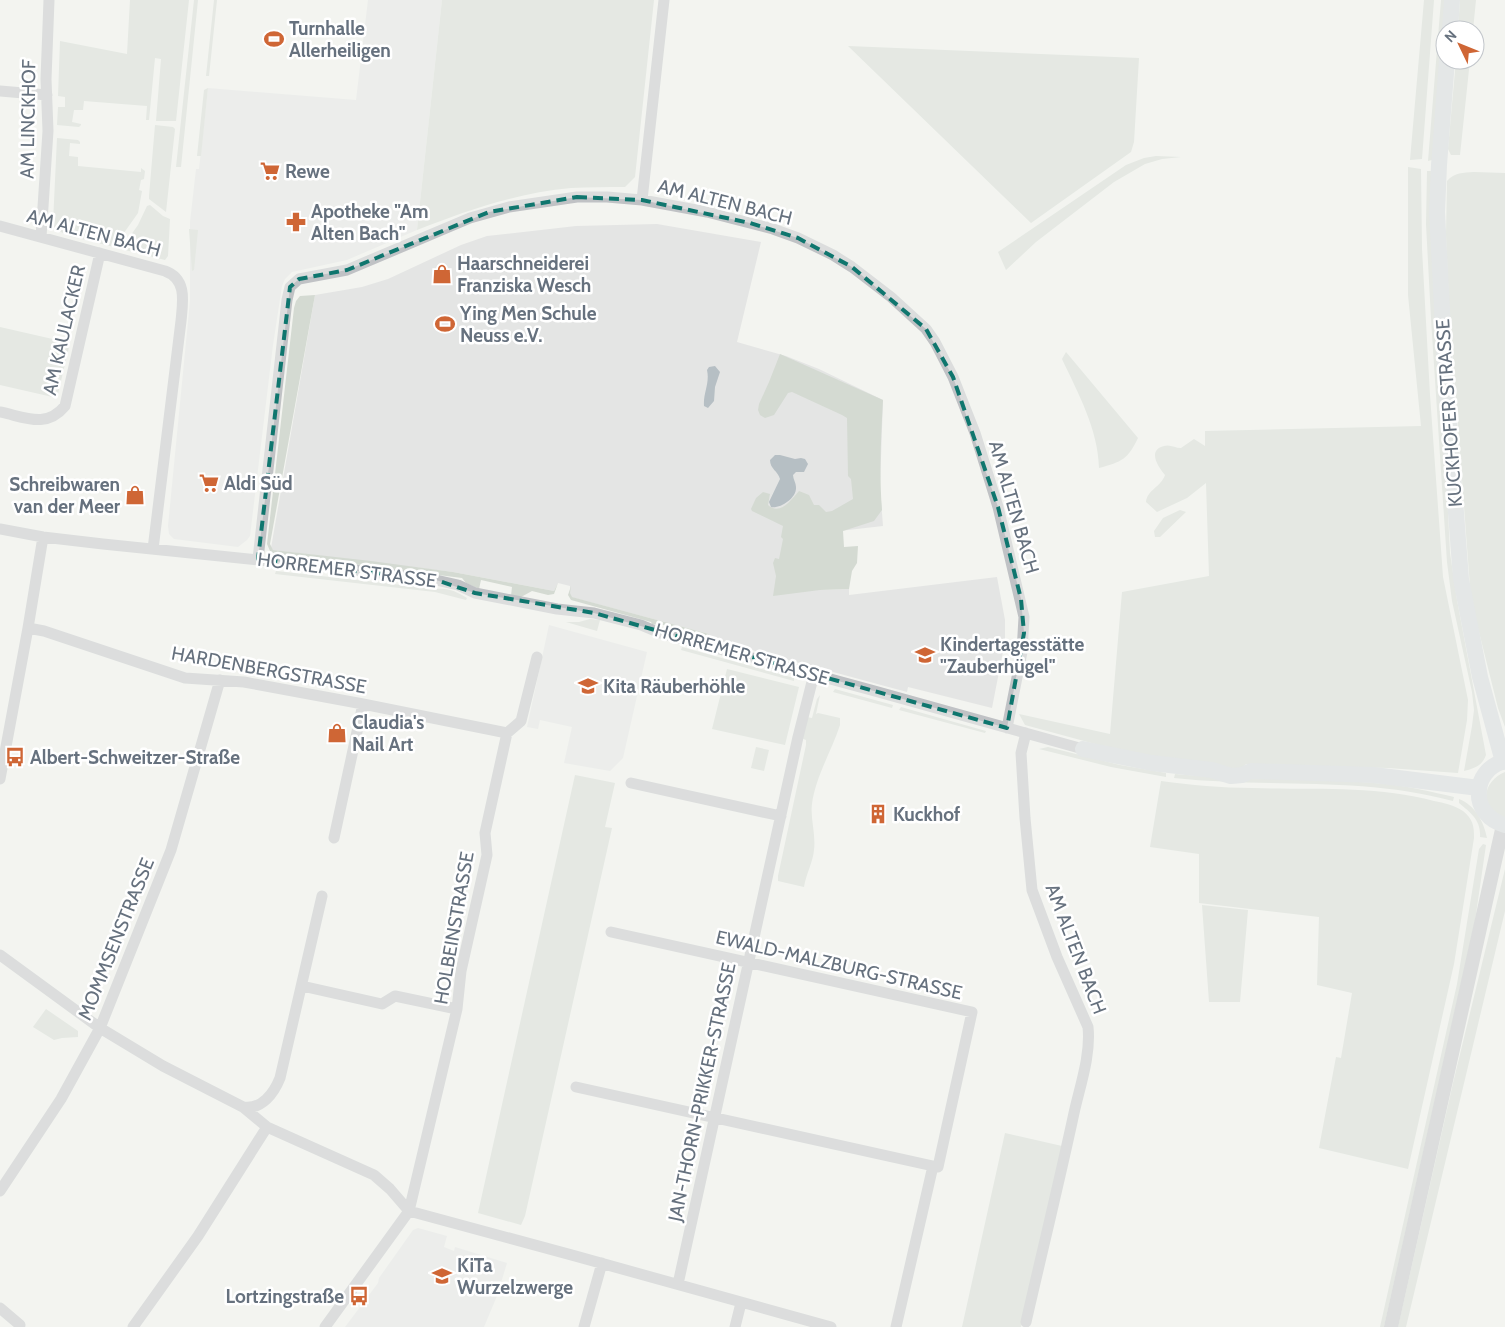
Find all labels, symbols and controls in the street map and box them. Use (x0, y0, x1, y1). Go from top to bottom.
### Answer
place label: Turnhalle Allerheiligen (289, 17, 391, 62)
north arrow (1435, 20, 1485, 70)
text: N (1441, 26, 1460, 46)
sports icon: Turnhalle Allerheiligen (263, 28, 285, 50)
street label: AM LINCKHOF (15, 59, 41, 179)
supermarket icon: Rewe (259, 160, 281, 182)
place label: Rewe (285, 160, 330, 183)
street label: AM ALTEN BACH (655, 174, 795, 230)
place label: Apotheke "Am Alten Bach" (311, 200, 428, 245)
street label: AM ALTEN BACH (25, 204, 163, 262)
pharmacy icon: Apotheke "Am Alten Bach" (285, 211, 307, 233)
place label: Haarschneiderei Franziska Wesch (457, 252, 591, 297)
street label: AM KAULACKER (38, 262, 90, 397)
shop icon: Haarschneiderei Franziska Wesch (431, 263, 453, 285)
place label: Ying Men Schule Neuss e.V. (459, 302, 597, 347)
sports icon: Ying Men Schule Neuss e.V. (434, 313, 456, 335)
street label: KUCKHOFER STRASSE (1431, 318, 1467, 508)
street label: AM ALTEN BACH (984, 438, 1044, 576)
supermarket icon: Aldi Süd (198, 472, 220, 494)
place label: Aldi Süd (224, 472, 293, 495)
place label: Schreibwaren van der Meer (9, 473, 121, 518)
shop icon: Schreibwaren van der Meer (124, 484, 146, 506)
street label: HORREMER STRASSE (256, 548, 438, 592)
street label: HORREMER STRASSE (652, 618, 832, 690)
place label: Kindertagesstätte "Zauberhügel" (940, 633, 1085, 678)
street label: HARDENBERGSTRASSE (170, 642, 368, 698)
school or university icon: Kindertagesstätte "Zauberhügel" (914, 644, 936, 666)
school or university icon: Kita Räuberhöhle (577, 675, 599, 697)
place label: Kita Räuberhöhle (603, 675, 746, 698)
place label: Claudia's Nail Art (352, 711, 424, 756)
shop icon: Claudia's Nail Art (326, 722, 348, 744)
bus stop icon: Albert-Schweitzer-Straße (4, 746, 26, 768)
place label: Albert-Schweitzer-Straße (30, 746, 240, 769)
building icon: Kuckhof (867, 803, 889, 825)
place label: Kuckhof (893, 803, 961, 826)
street label: HOLBEINSTRASSE (429, 850, 479, 1006)
street label: MOMMSENSTRASSE (73, 855, 159, 1023)
street label: AM ALTEN BACH (1041, 881, 1111, 1017)
street label: EWALD-MALZBURG-STRASSE (714, 925, 964, 1005)
street label: JAN-THORN-PRIKKER-STRASSE (663, 961, 741, 1224)
place label: KiTa Wurzelzwerge (457, 1254, 573, 1299)
school or university icon: KiTa Wurzelzwerge (431, 1265, 453, 1287)
place label: Lortzingstraße (226, 1285, 344, 1308)
bus stop icon: Lortzingstraße (348, 1285, 370, 1307)

